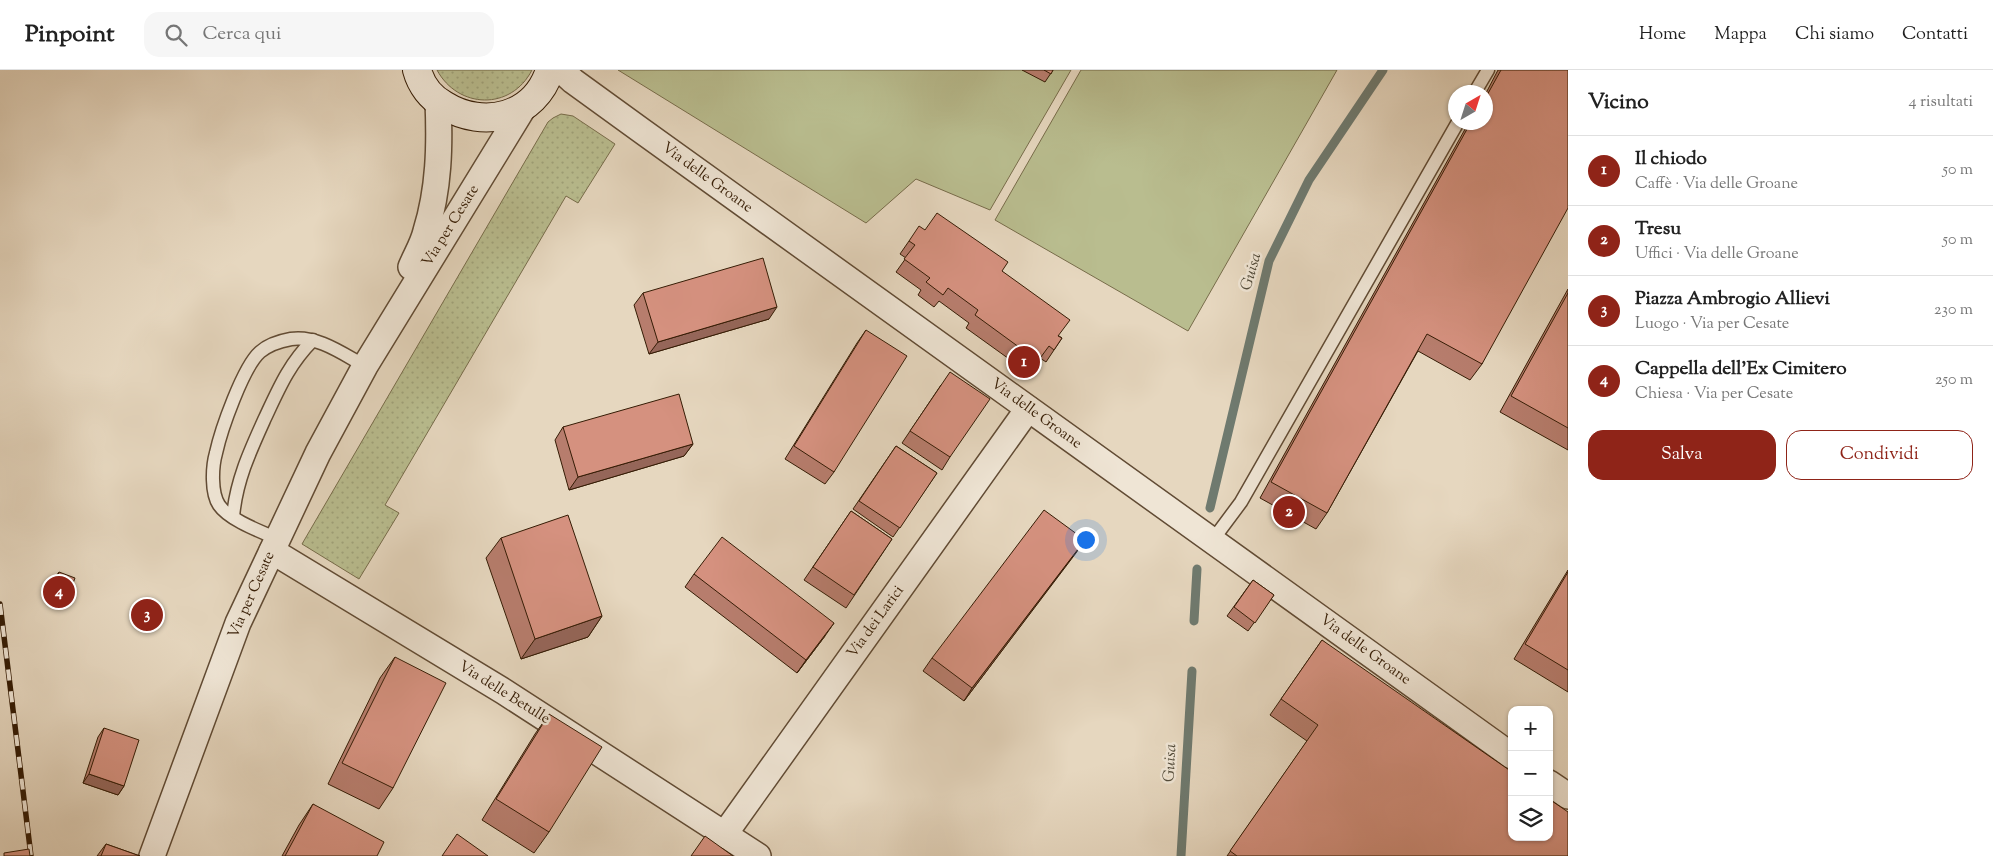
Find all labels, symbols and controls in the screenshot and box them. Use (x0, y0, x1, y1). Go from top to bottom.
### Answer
search box (144, 12, 494, 57)
text: Pinpoint (25, 18, 114, 52)
icon: search (162, 21, 190, 49)
text: Cerca qui (202, 21, 281, 48)
text: Home (1639, 22, 1686, 48)
text: Mappa (1714, 22, 1767, 48)
text: Chi siamo (1795, 22, 1874, 48)
text: Contatti (1902, 22, 1968, 48)
north arrow (1448, 85, 1493, 130)
text: Vicino (1588, 88, 1649, 118)
text: 4 risultati (1908, 91, 1973, 114)
street label: Via delle Groane (657, 138, 757, 218)
text: Il chiodo (1635, 146, 1707, 173)
text: 1 (1601, 159, 1607, 182)
text: 50 m (1942, 159, 1973, 182)
text: Caffè · Via delle Groane (1635, 173, 1798, 196)
street label: Via per Cesate (417, 181, 485, 271)
text: Tresu (1635, 216, 1681, 243)
text: 2 (1600, 229, 1608, 252)
text: 50 m (1942, 229, 1973, 252)
text: Uffici · Via delle Groane (1635, 243, 1799, 266)
water label: Guisa (1236, 250, 1268, 294)
text: Piazza Ambrogio Allievi (1635, 286, 1830, 313)
text: 3 (1601, 299, 1607, 322)
text: 230 m (1934, 299, 1973, 322)
text: Luogo · Via per Cesate (1635, 313, 1789, 336)
pin: 1 (1008, 343, 1040, 381)
text: Cappella dell'Ex Cimitero (1635, 356, 1847, 383)
text: 4 (1600, 369, 1608, 392)
text: 250 m (1935, 369, 1973, 392)
street label: Via delle Groane (986, 374, 1086, 454)
text: Chiesa · Via per Cesate (1635, 383, 1793, 406)
button: Salva (1588, 430, 1776, 480)
button: Condividi (1786, 430, 1973, 480)
pin: 2 (1273, 493, 1305, 531)
your location (1073, 527, 1099, 553)
street label: Via per Cesate (223, 548, 281, 642)
pin: 4 (43, 573, 75, 611)
street label: Via dei Larici (843, 581, 909, 663)
pin: 3 (131, 596, 163, 634)
street label: Via delle Groane (1315, 610, 1415, 690)
street label: Via delle Betulle (454, 656, 554, 730)
map controls (1508, 706, 1553, 841)
button: + (1508, 706, 1553, 751)
water label: Guisa (1159, 743, 1183, 783)
button: − (1508, 751, 1553, 796)
button: layers (1508, 796, 1553, 841)

